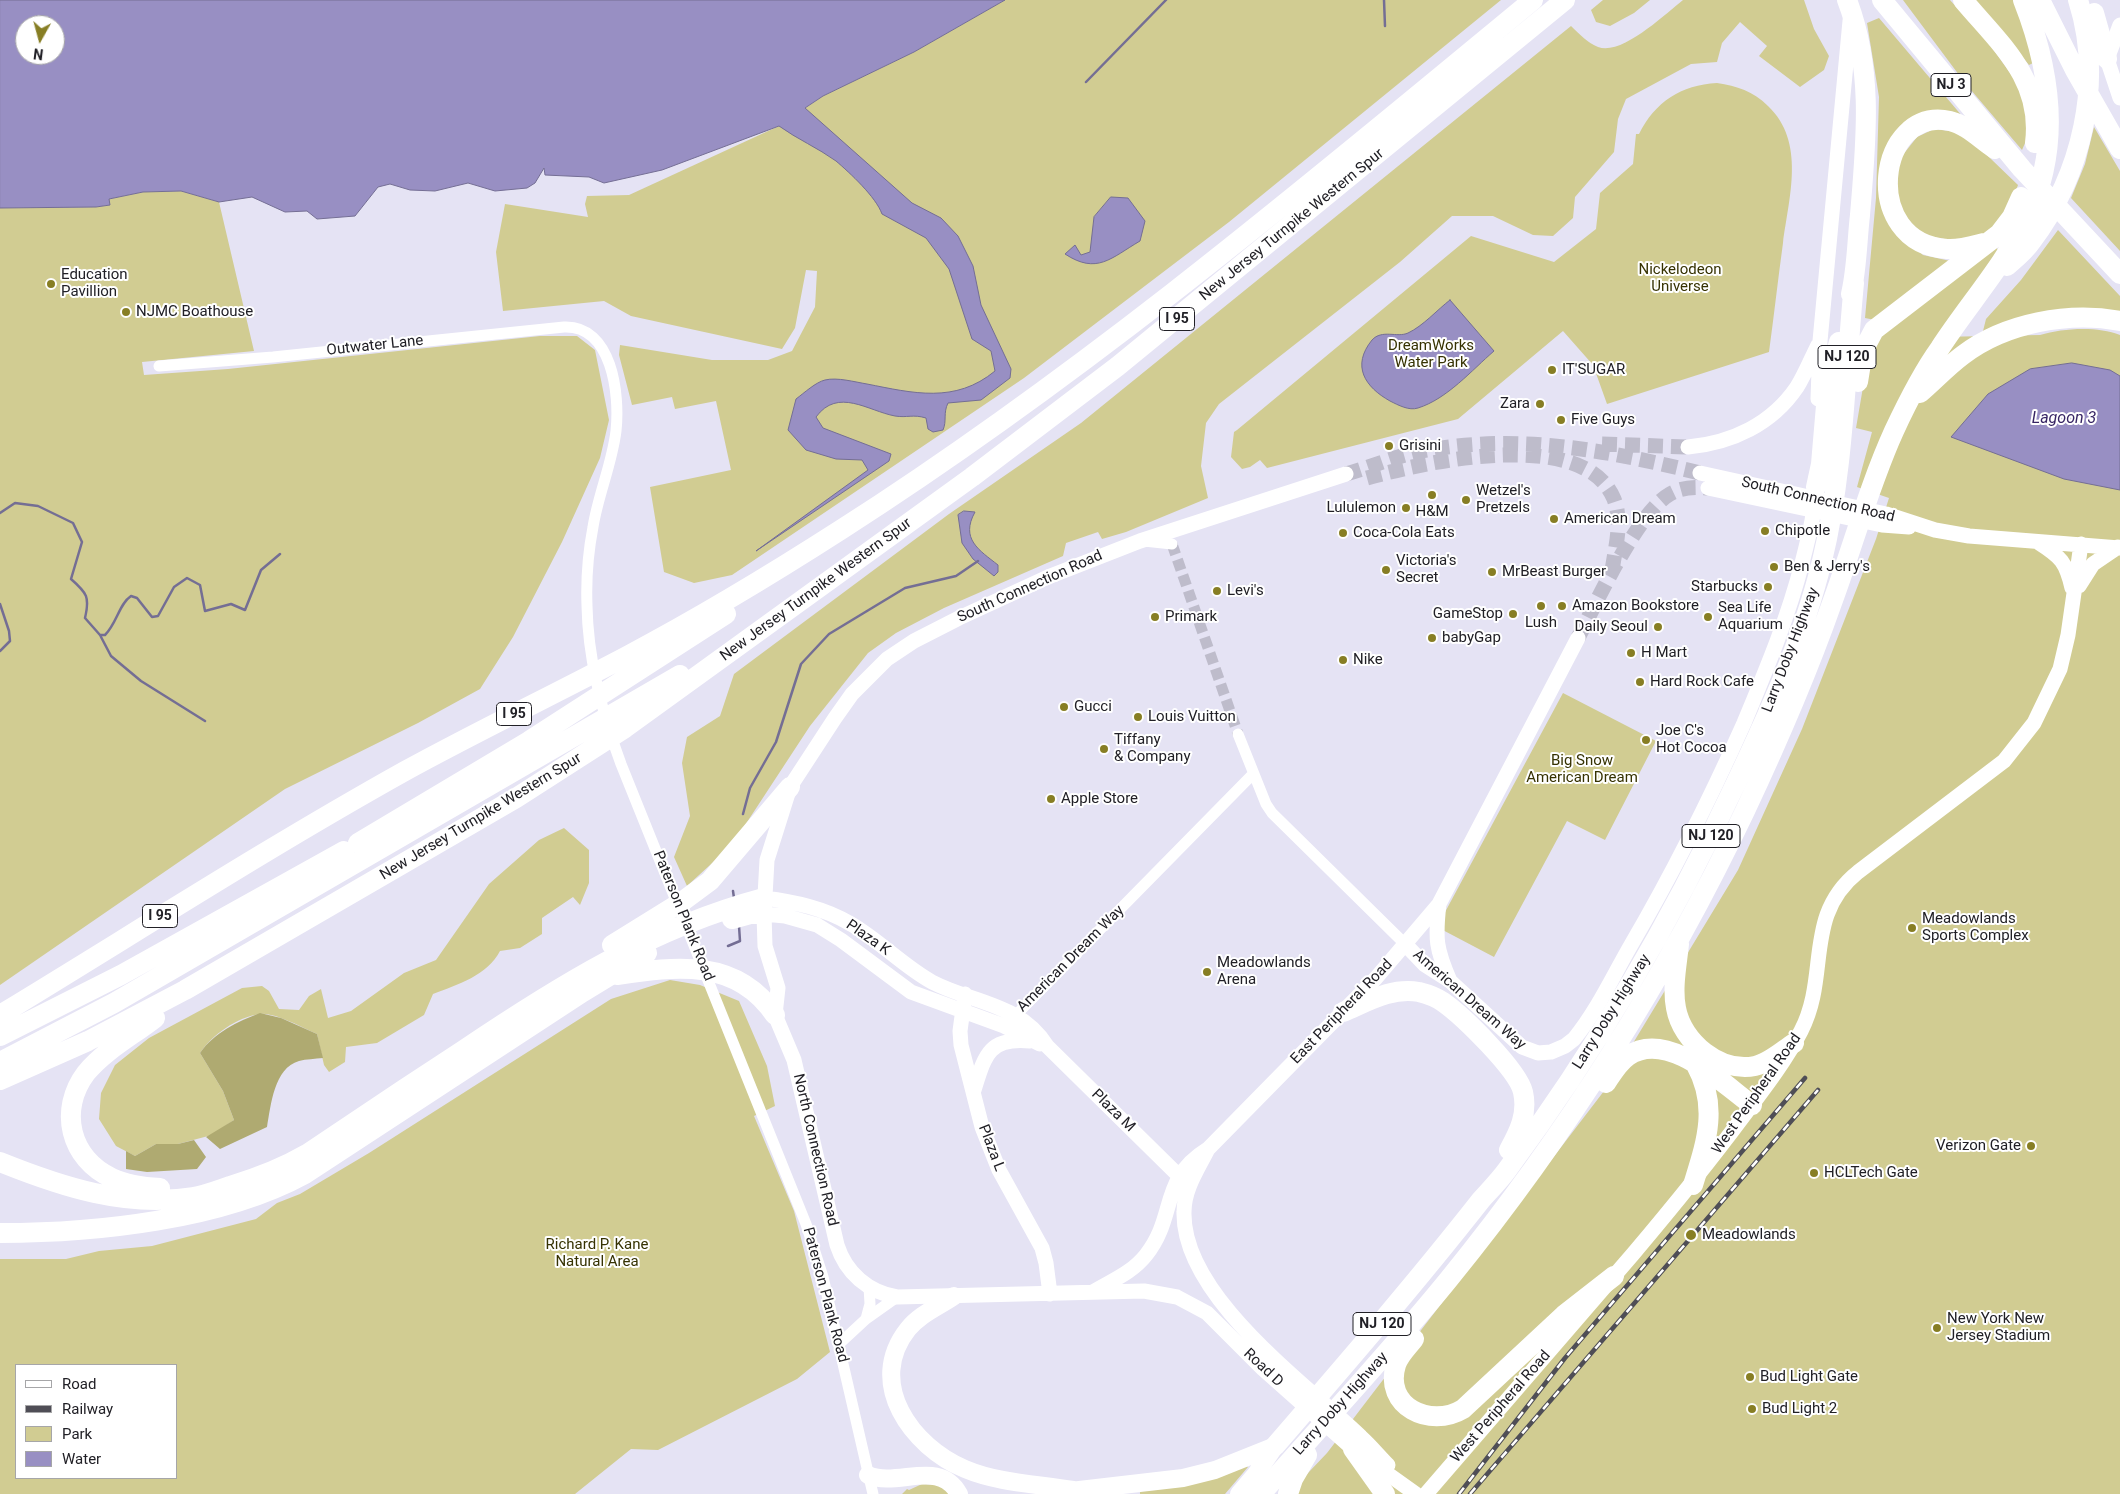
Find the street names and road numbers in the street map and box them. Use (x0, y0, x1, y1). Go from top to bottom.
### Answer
road number: NJ 3 (1931, 74, 1971, 96)
street label: New Jersey Turnpike Western Spur (1196, 145, 1388, 305)
road number: I 95 (1160, 308, 1194, 330)
street label: Outwater Lane (326, 332, 424, 360)
road number: NJ 120 (1818, 346, 1876, 368)
street label: South Connection Road (1740, 474, 1896, 526)
street label: New Jersey Turnpike Western Spur (717, 515, 915, 665)
street label: South Connection Road (955, 547, 1105, 627)
street label: Larry Doby Highway (1759, 585, 1823, 715)
road number: I 95 (496, 702, 532, 726)
street label: New Jersey Turnpike Western Spur (377, 750, 585, 884)
road number: NJ 120 (1682, 824, 1740, 848)
street label: Paterson Plank Road (649, 848, 717, 984)
street label: American Dream Way (1014, 902, 1128, 1016)
road number: I 95 (142, 904, 178, 928)
street label: Plaza K (842, 916, 894, 960)
street label: American Dream Way (1409, 946, 1529, 1054)
street label: Larry Doby Highway (1569, 951, 1655, 1073)
street label: East Peripheral Road (1287, 956, 1397, 1068)
street label: West Peripheral Road (1709, 1030, 1805, 1158)
street label: North Connection Road (789, 1072, 841, 1228)
street label: Plaza M (1087, 1086, 1139, 1136)
street label: Plaza L (974, 1122, 1008, 1174)
street label: Paterson Plank Road (798, 1226, 852, 1364)
road number: NJ 120 (1353, 1312, 1411, 1336)
street label: Road D (1239, 1345, 1287, 1391)
street label: West Peripheral Road (1447, 1347, 1555, 1467)
street label: Larry Doby Highway (1290, 1349, 1392, 1459)

